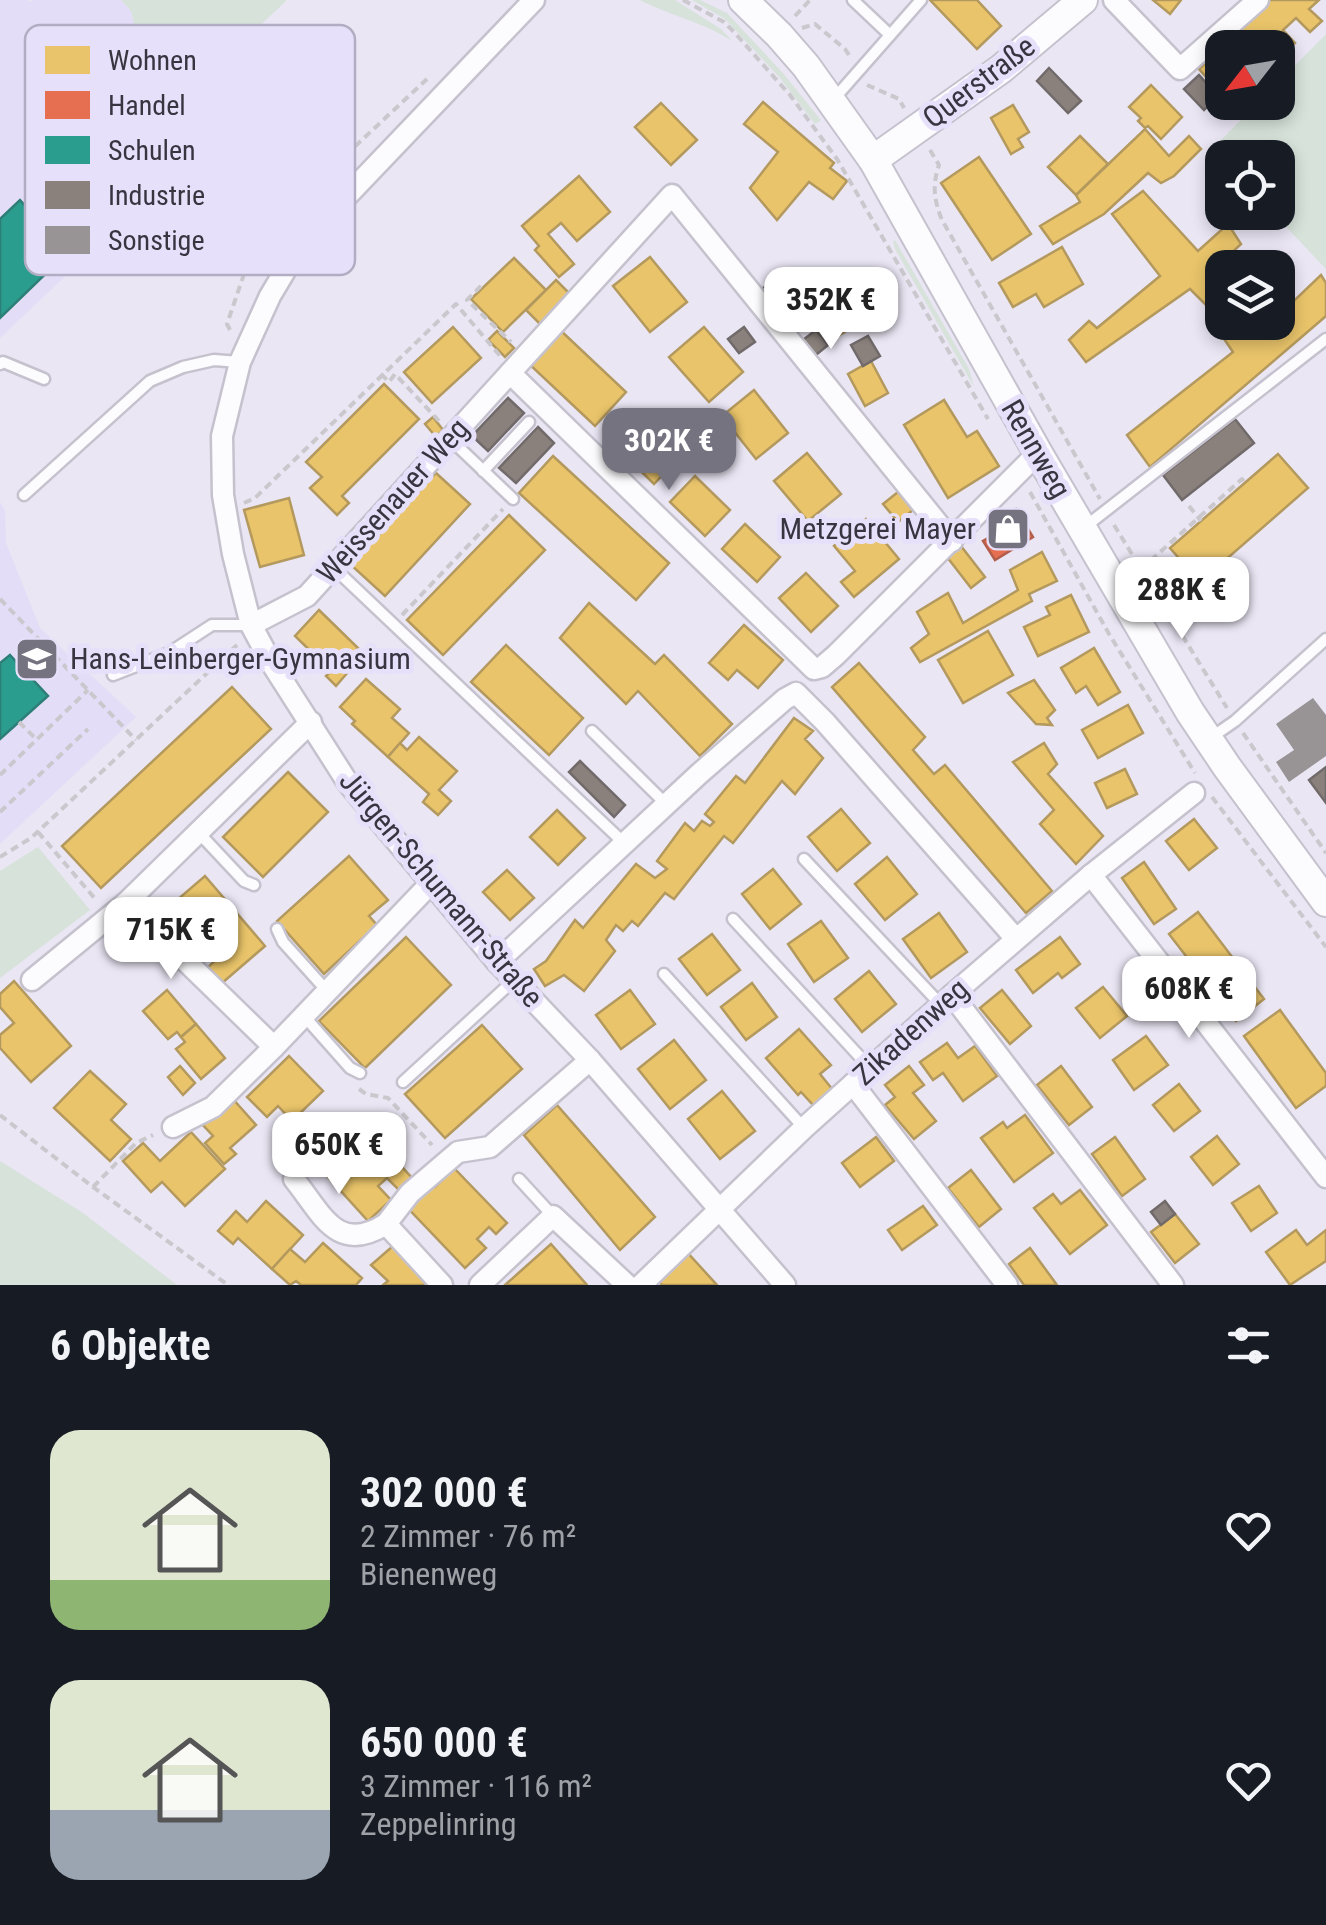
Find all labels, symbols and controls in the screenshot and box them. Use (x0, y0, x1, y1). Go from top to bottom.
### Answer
legend (25, 25, 355, 275)
street label: Querstraße (916, 28, 1042, 135)
north arrow (1205, 30, 1295, 120)
map controls (1205, 30, 1295, 340)
text: Wohnen (108, 44, 197, 77)
text: Handel (108, 89, 186, 122)
text: Schulen (108, 134, 196, 167)
button: locate (1205, 140, 1295, 230)
text: Industrie (108, 179, 205, 212)
text: Sonstige (108, 224, 205, 257)
button: layers (1205, 250, 1295, 340)
pin: 352K € (750, 267, 912, 352)
text: 352K € (786, 280, 876, 318)
street label: Rennweg (994, 393, 1078, 504)
pin: 302K € (588, 408, 750, 493)
street label: Weissenauer Weg (310, 411, 476, 590)
text: 302K € (624, 421, 714, 459)
shop icon: Metzgerei Mayer (985, 506, 1031, 552)
place label: Metzgerei Mayer (780, 511, 976, 546)
pin: 288K € (1101, 557, 1263, 642)
text: 288K € (1137, 570, 1227, 608)
school or university icon: Hans-Leinberger-Gymnasium (14, 636, 60, 682)
place label: Hans-Leinberger-Gymnasium (70, 641, 411, 676)
street label: Jürgen-Schumann-Straße (332, 763, 550, 1014)
pin: 715K € (90, 897, 252, 982)
text: 715K € (126, 910, 216, 948)
pin: 608K € (1108, 956, 1270, 1041)
text: 608K € (1144, 969, 1234, 1007)
street label: Zikadenweg (846, 971, 975, 1092)
pin: 650K € (258, 1112, 420, 1197)
text: 650K € (294, 1125, 384, 1163)
icon: filters (1221, 1318, 1276, 1373)
text: 6 Objekte (50, 1321, 211, 1370)
text: 302 000 € (360, 1468, 528, 1517)
icon: home (130, 1470, 250, 1590)
icon: heart (1221, 1503, 1276, 1558)
text: 2 Zimmer · 76 m² (360, 1517, 576, 1555)
text: Bienenweg (360, 1555, 497, 1593)
text: 650 000 € (360, 1718, 528, 1767)
icon: home (130, 1720, 250, 1840)
icon: heart (1221, 1753, 1276, 1808)
text: 3 Zimmer · 116 m² (360, 1767, 592, 1805)
text: Zeppelinring (360, 1805, 517, 1843)

